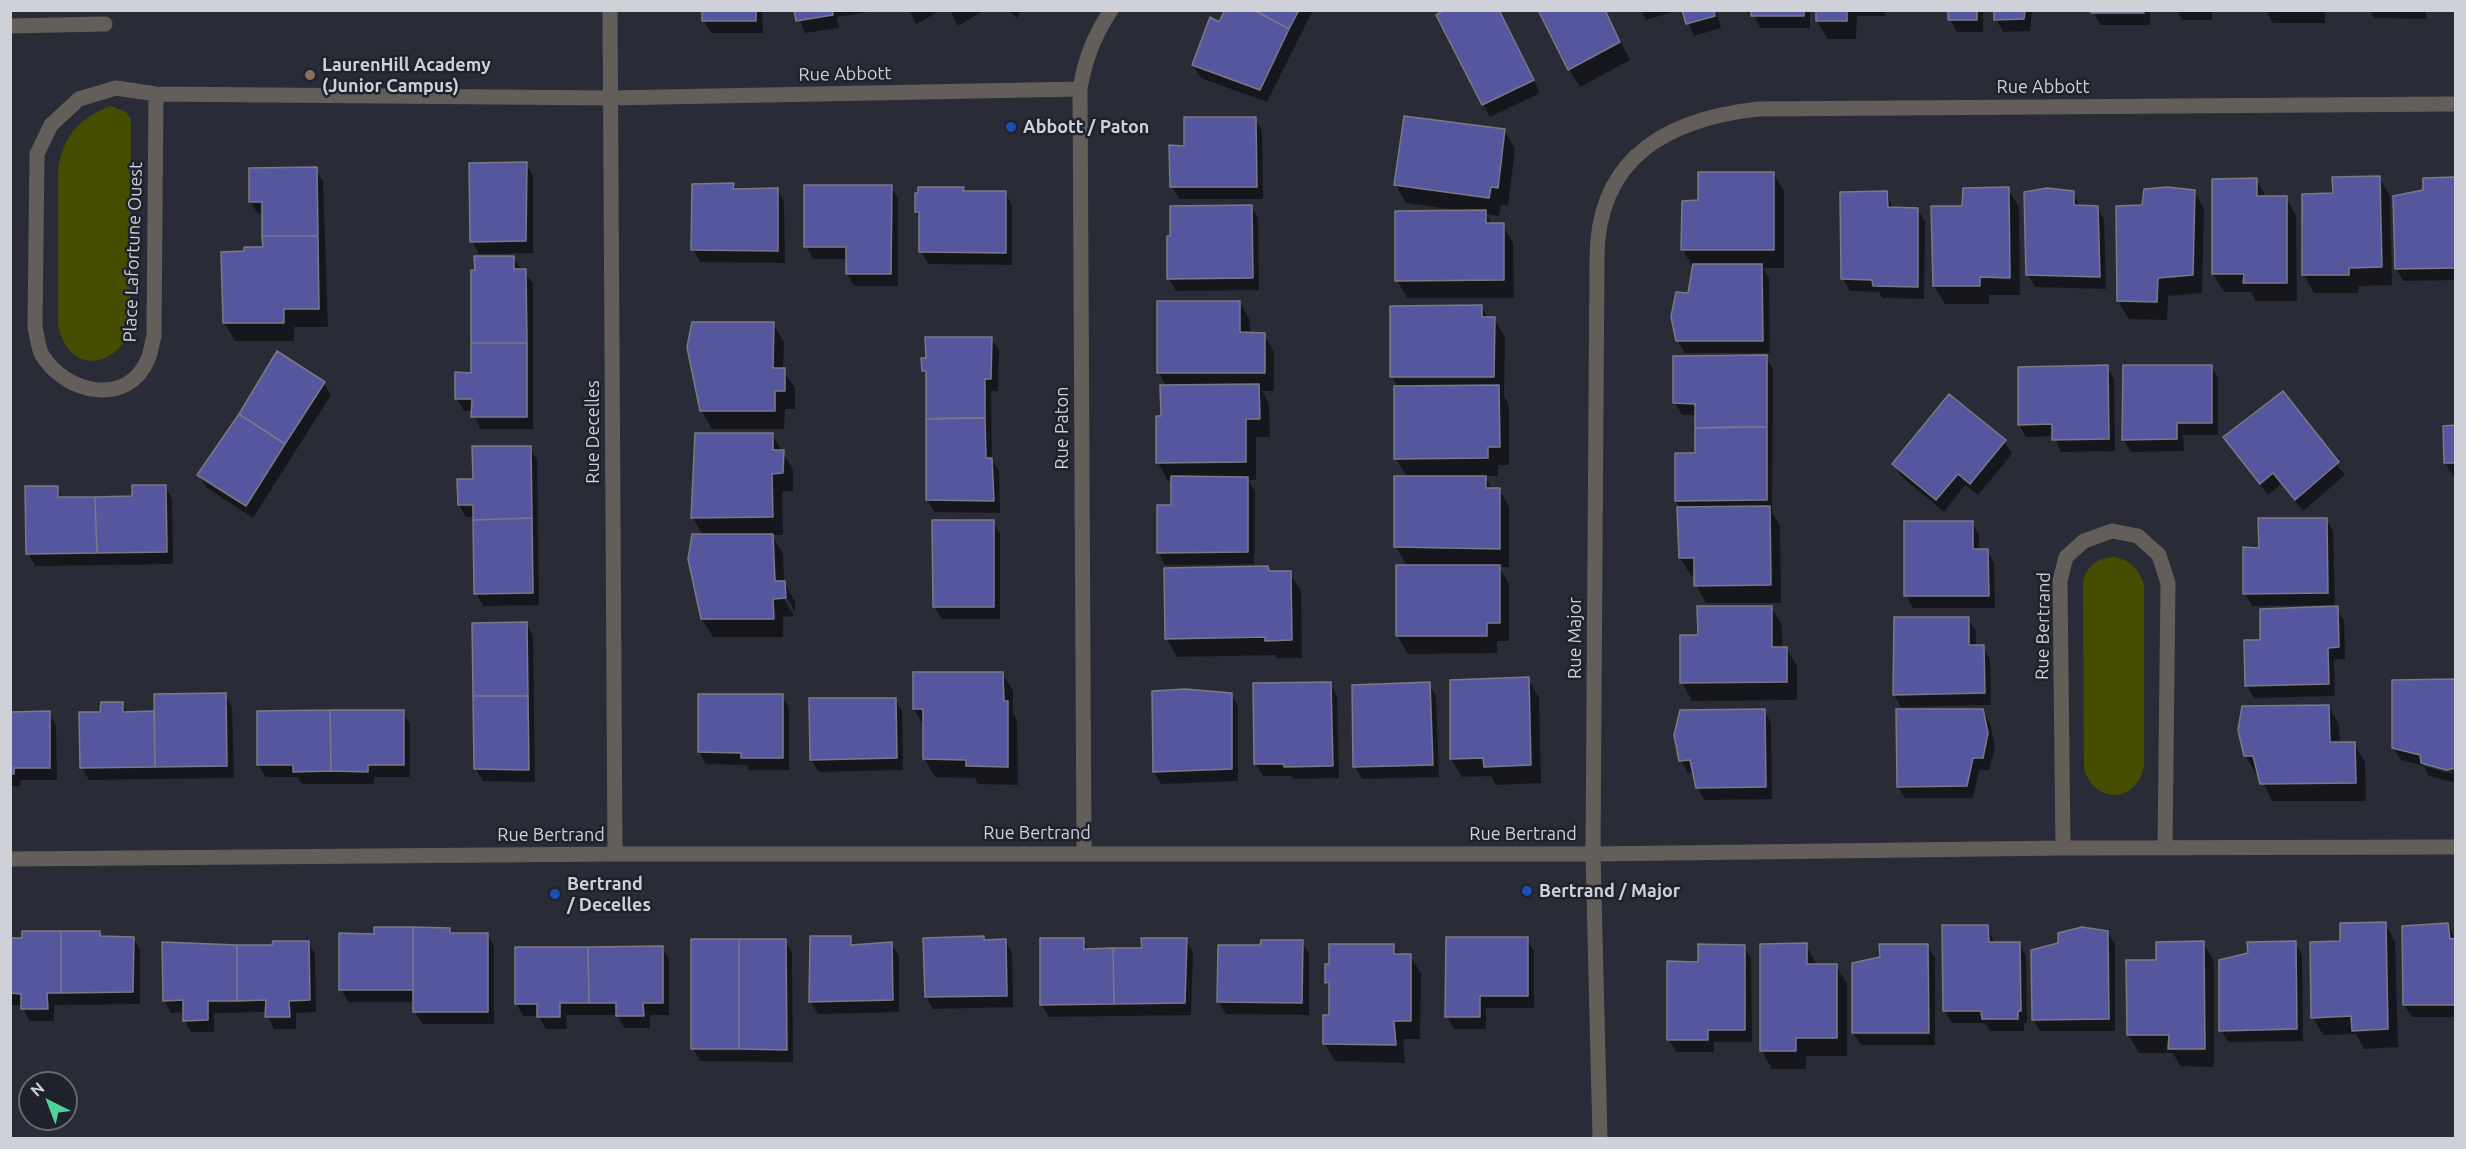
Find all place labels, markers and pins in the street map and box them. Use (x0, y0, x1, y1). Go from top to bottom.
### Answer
place label: LaurenHill Academy (Junior Campus) (322, 54, 491, 97)
marker: LaurenHill Academy (Junior Campus) (303, 68, 317, 82)
place label: Abbott / Paton (1023, 116, 1149, 138)
marker: Abbott / Paton (1004, 120, 1018, 134)
place label: Bertrand / Decelles (567, 873, 651, 916)
place label: Bertrand / Major (1539, 880, 1680, 902)
marker: Bertrand / Major (1520, 884, 1534, 898)
marker: Bertrand / Decelles (548, 887, 562, 901)

